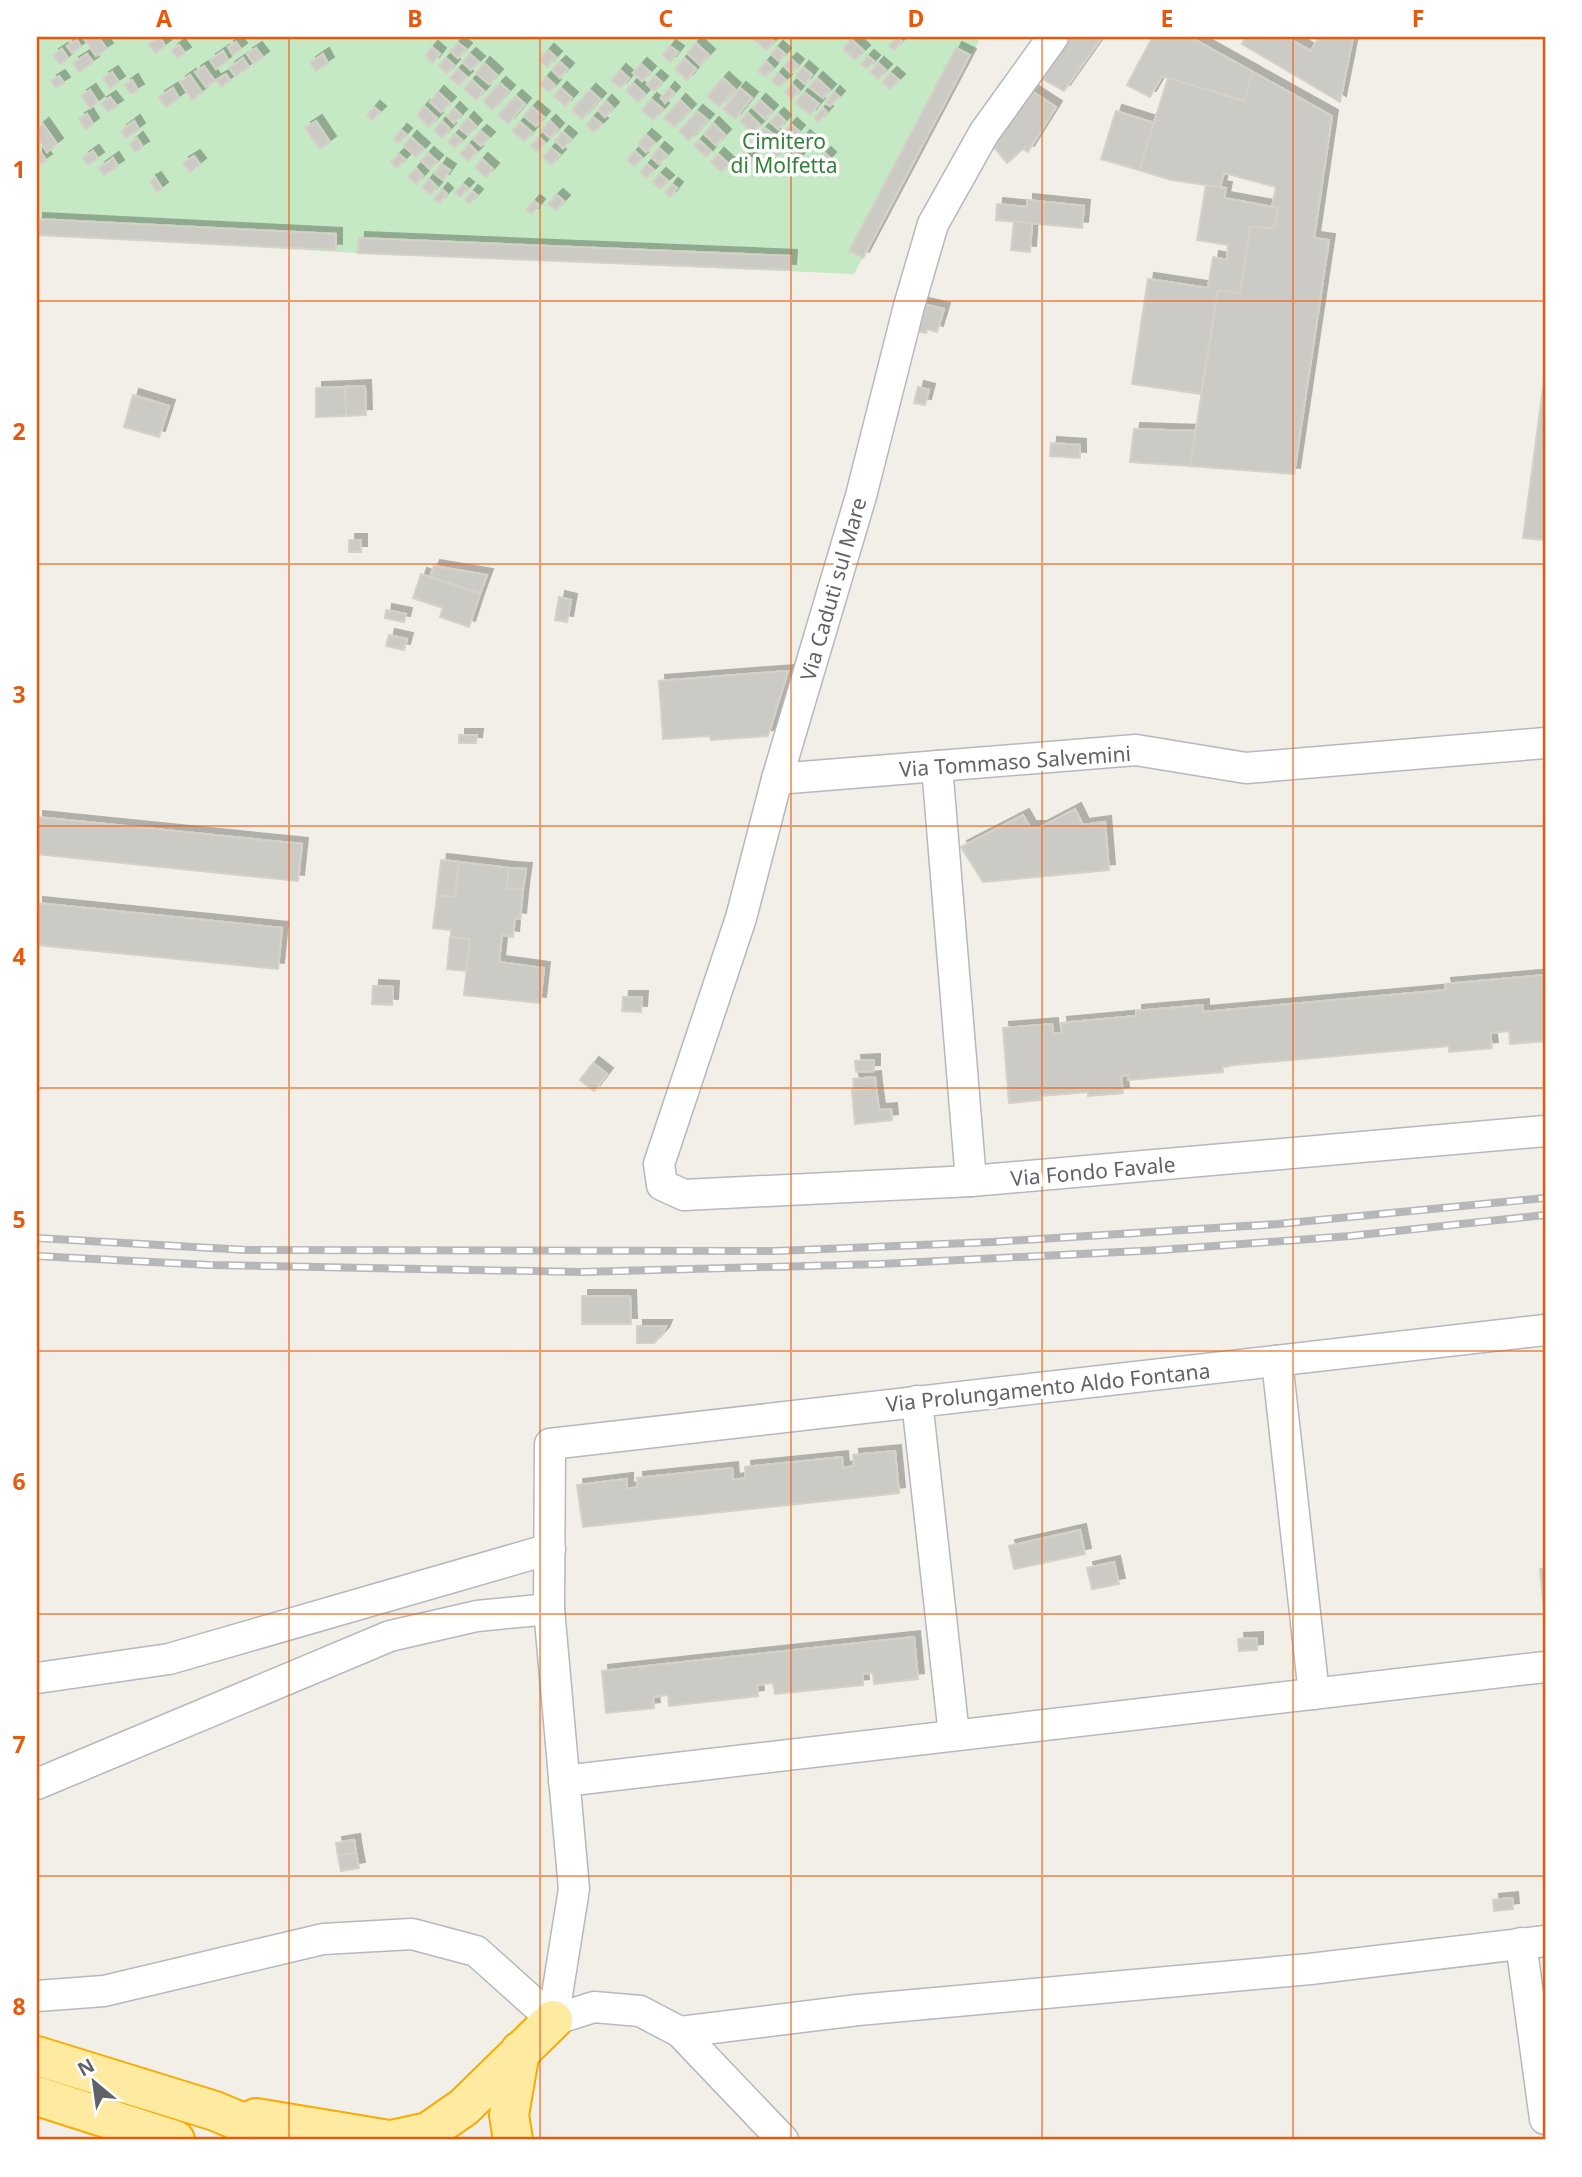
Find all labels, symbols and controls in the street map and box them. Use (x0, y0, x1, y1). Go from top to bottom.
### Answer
text: A (156, 2, 172, 34)
text: B (407, 2, 423, 34)
text: C (659, 2, 674, 34)
text: D (908, 2, 924, 34)
text: E (1161, 2, 1173, 34)
text: F (1412, 2, 1424, 34)
park label: Cimitero di Molfetta (731, 127, 837, 179)
text: 1 (12, 153, 26, 185)
text: 2 (12, 415, 26, 447)
street label: Via Caduti sul Mare (793, 494, 873, 684)
text: 3 (12, 678, 26, 710)
street label: Via Tommaso Salvemini (898, 739, 1132, 783)
text: 4 (12, 940, 26, 972)
street label: Via Fondo Favale (1009, 1150, 1177, 1192)
text: 5 (12, 1203, 26, 1235)
street label: Via Prolungamento Aldo Fontana (885, 1356, 1211, 1418)
text: 6 (12, 1465, 26, 1497)
text: 7 (12, 1728, 26, 1760)
text: 8 (12, 1990, 26, 2022)
north arrow (60, 2048, 130, 2118)
text: N (73, 2052, 99, 2082)

